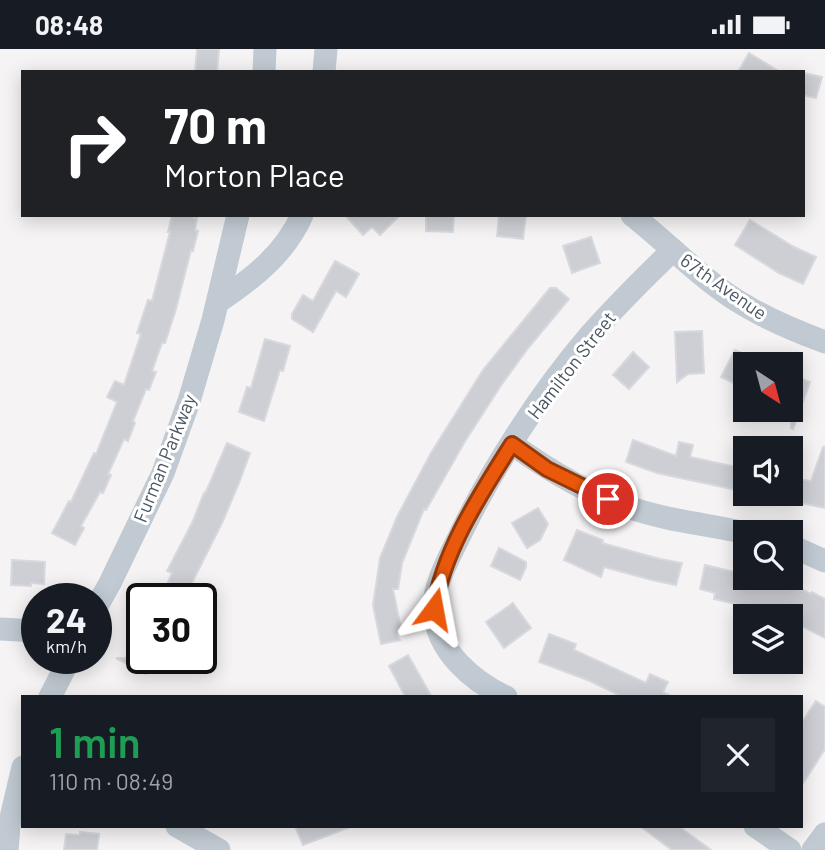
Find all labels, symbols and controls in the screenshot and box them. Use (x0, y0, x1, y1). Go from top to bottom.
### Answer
text: 08:48 (35, 9, 103, 40)
text: 70 m (164, 95, 267, 154)
icon: right (49, 98, 140, 189)
text: Morton Place (164, 155, 345, 193)
street label: 67th Avenue (676, 248, 772, 324)
street label: Hamilton Street (522, 307, 620, 423)
north arrow (733, 352, 803, 422)
map controls (733, 352, 803, 674)
street label: Furman Parkway (128, 390, 200, 525)
button: sound (733, 436, 803, 506)
pin (578, 469, 638, 529)
icon: arrive (589, 480, 627, 518)
button: search (733, 520, 803, 590)
position arrow (397, 572, 471, 646)
speed limit sign: 30 (126, 583, 217, 674)
text: 24 (46, 598, 87, 640)
button: layers (733, 604, 803, 674)
text: km/h (46, 635, 87, 657)
text: 1 min (49, 716, 141, 766)
button: close (701, 718, 775, 792)
text: 110 m · 08:49 (49, 767, 173, 795)

